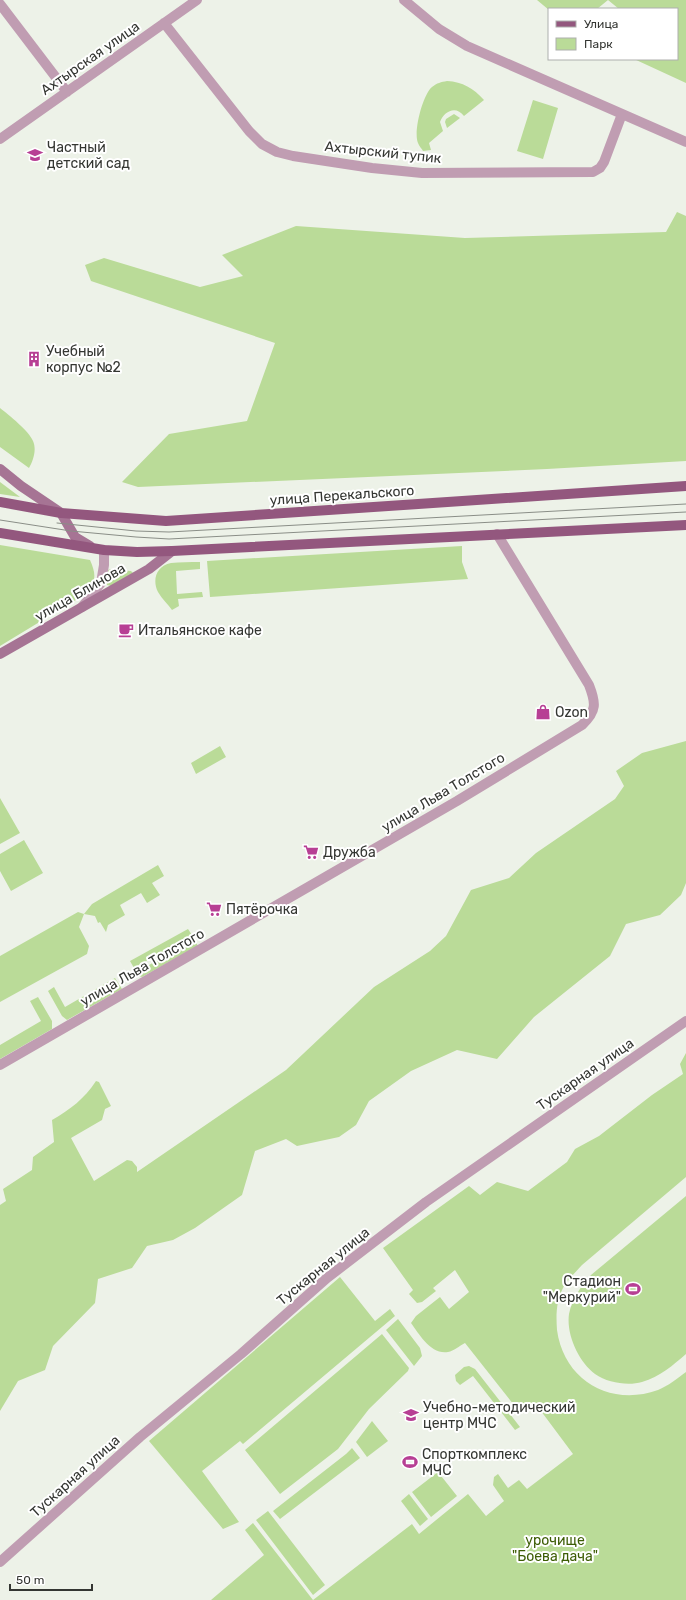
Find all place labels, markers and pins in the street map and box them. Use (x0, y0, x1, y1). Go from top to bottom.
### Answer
place label: Частный детский сад (47, 139, 130, 172)
school or university icon: Частный детский сад (26, 146, 44, 164)
place label: Учебный корпус №2 (46, 343, 121, 376)
building icon: Учебный корпус №2 (25, 350, 43, 368)
cafe icon: Итальянское кафе (117, 621, 135, 639)
place label: Итальянское кафе (138, 622, 262, 639)
shop icon: Ozon (534, 703, 552, 721)
place label: Ozon (555, 704, 588, 721)
supermarket icon: Дружба (302, 843, 320, 861)
place label: Дружба (323, 844, 376, 861)
supermarket icon: Пятёрочка (205, 900, 223, 918)
place label: Пятёрочка (226, 901, 298, 918)
place label: Стадион "Меркурий" (543, 1273, 621, 1306)
sports icon: Стадион "Меркурий" (624, 1280, 642, 1298)
place label: Учебно-методический центр МЧС (423, 1399, 576, 1432)
school or university icon: Учебно-методический центр МЧС (402, 1406, 420, 1424)
place label: Спорткомплекс МЧС (422, 1446, 527, 1479)
sports icon: Спорткомплекс МЧС (401, 1453, 419, 1471)

